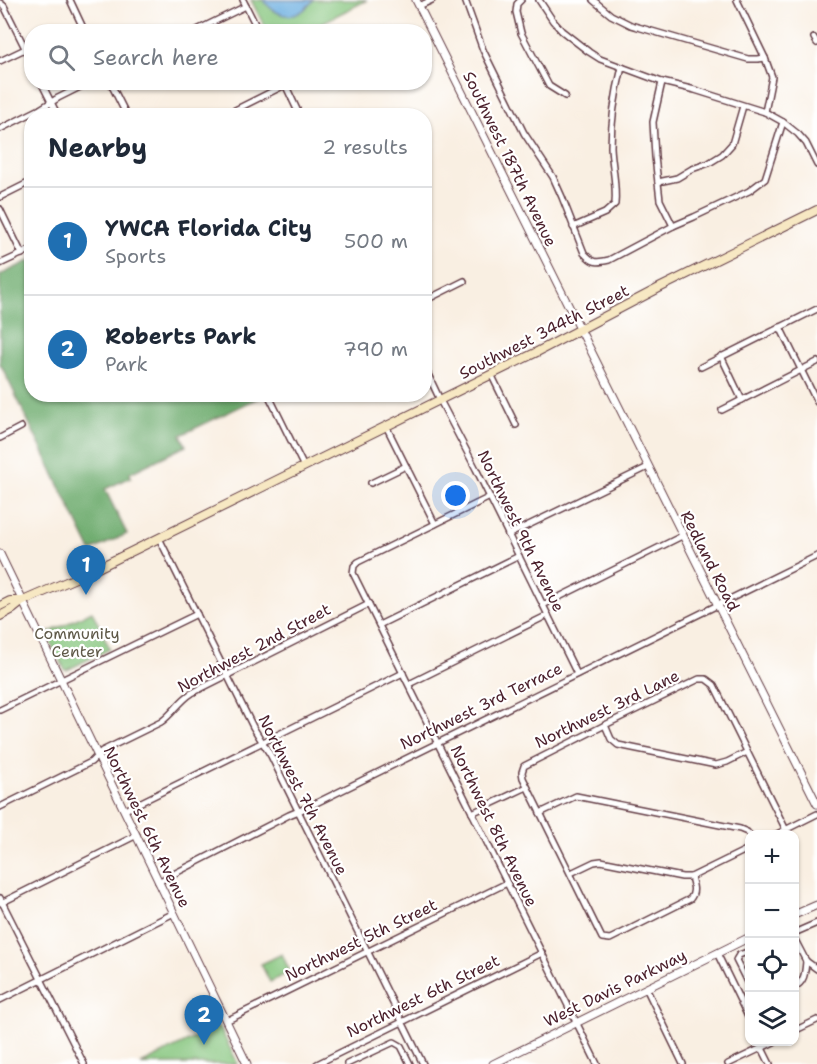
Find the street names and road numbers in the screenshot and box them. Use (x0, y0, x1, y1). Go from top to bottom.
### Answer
street label: Southwest 187th Avenue (458, 68, 562, 250)
street label: Southwest 344th Street (455, 280, 633, 384)
street label: Northwest 9th Avenue (473, 447, 569, 615)
street label: Redland Road (676, 507, 744, 615)
street label: Northwest 2nd Street (174, 599, 334, 697)
street label: Northwest 3rd Terrace (396, 658, 566, 754)
street label: Northwest 3rd Lane (531, 665, 683, 753)
street label: Northwest 7th Avenue (253, 711, 353, 879)
street label: Northwest 8th Avenue (446, 742, 542, 910)
street label: Northwest 6th Avenue (99, 743, 195, 911)
street label: Northwest 5th Street (282, 894, 440, 986)
street label: West Davis Parkway (540, 944, 690, 1032)
street label: Northwest 6th Street (343, 950, 503, 1042)

